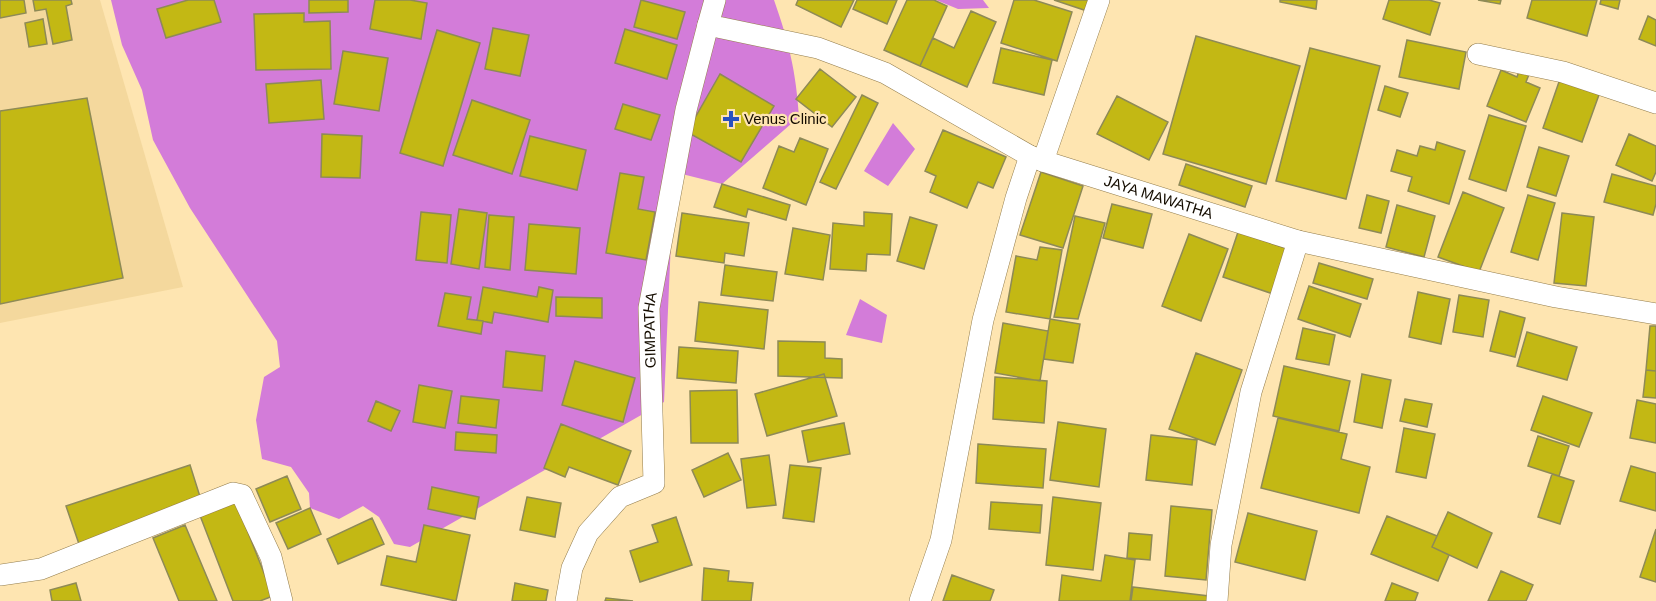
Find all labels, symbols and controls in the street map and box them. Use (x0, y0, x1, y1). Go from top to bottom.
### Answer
marker: Venus Clinic (722, 110, 740, 128)
place label: Venus Clinic (744, 110, 827, 127)
street label: JAYA MAWATHA (1102, 172, 1215, 222)
street label: GIMPATHA (639, 291, 660, 368)

